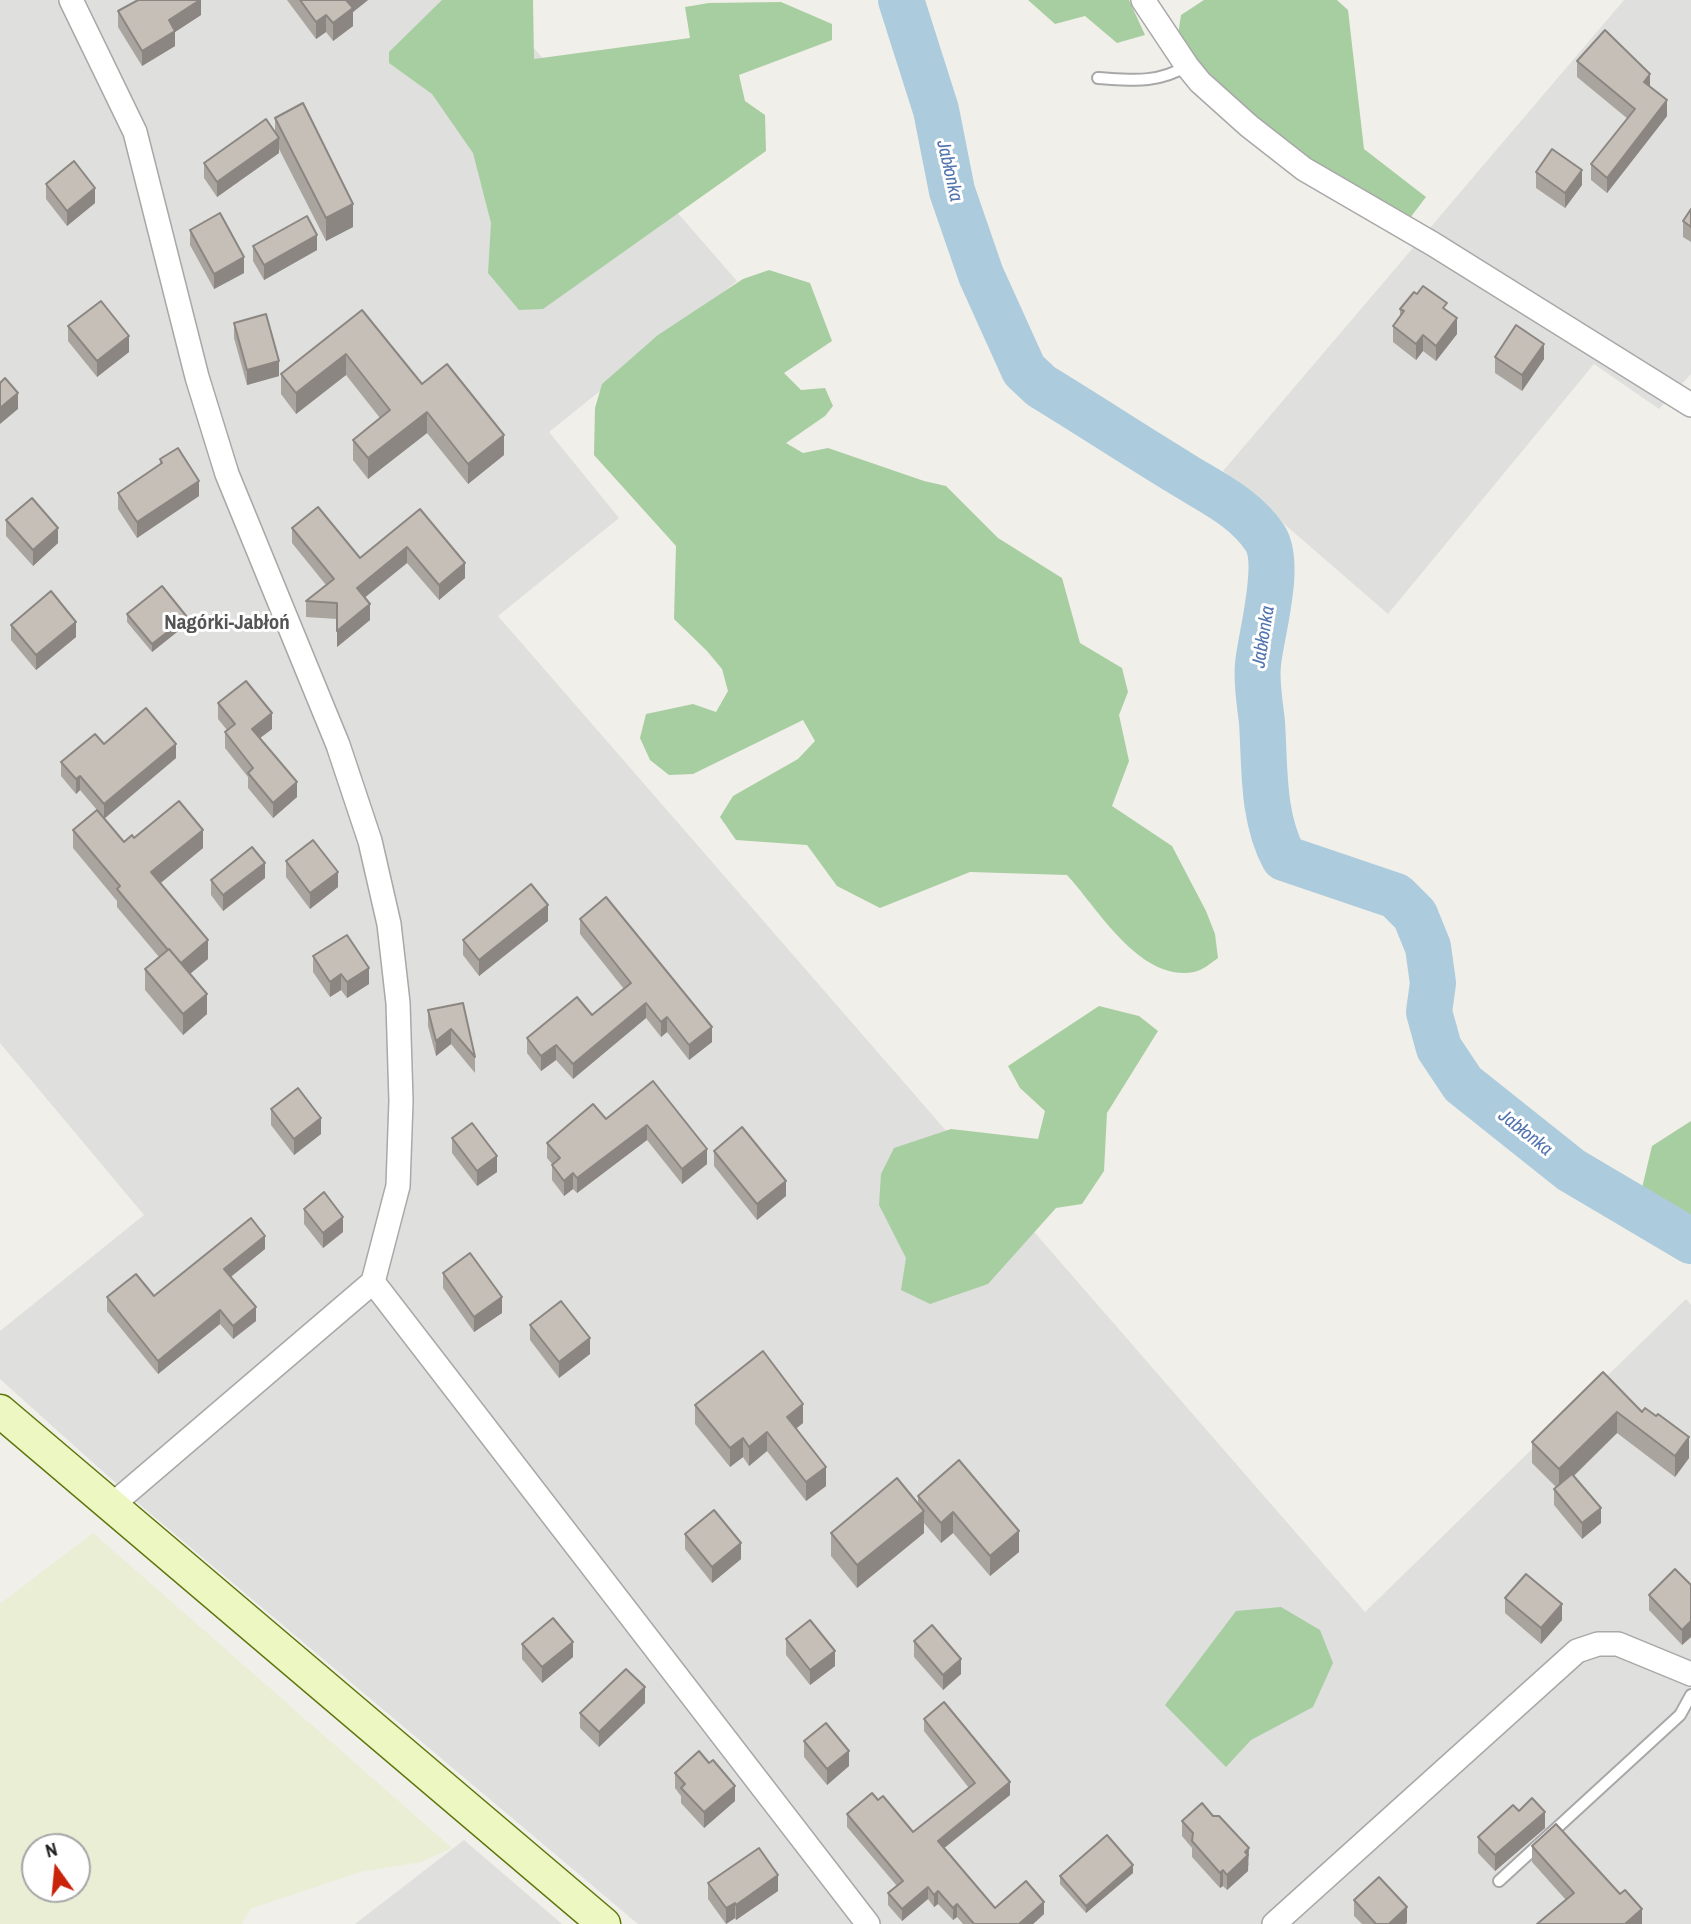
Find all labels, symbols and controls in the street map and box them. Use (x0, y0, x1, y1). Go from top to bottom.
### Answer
water label: Jabłonka (931, 138, 967, 204)
water label: Jabłonka (1248, 604, 1280, 670)
district label: Nagórki-Jabłoń (164, 610, 290, 636)
water label: Jabłonka (1493, 1105, 1557, 1161)
north arrow (21, 1833, 91, 1903)
text: N (42, 1836, 60, 1864)

